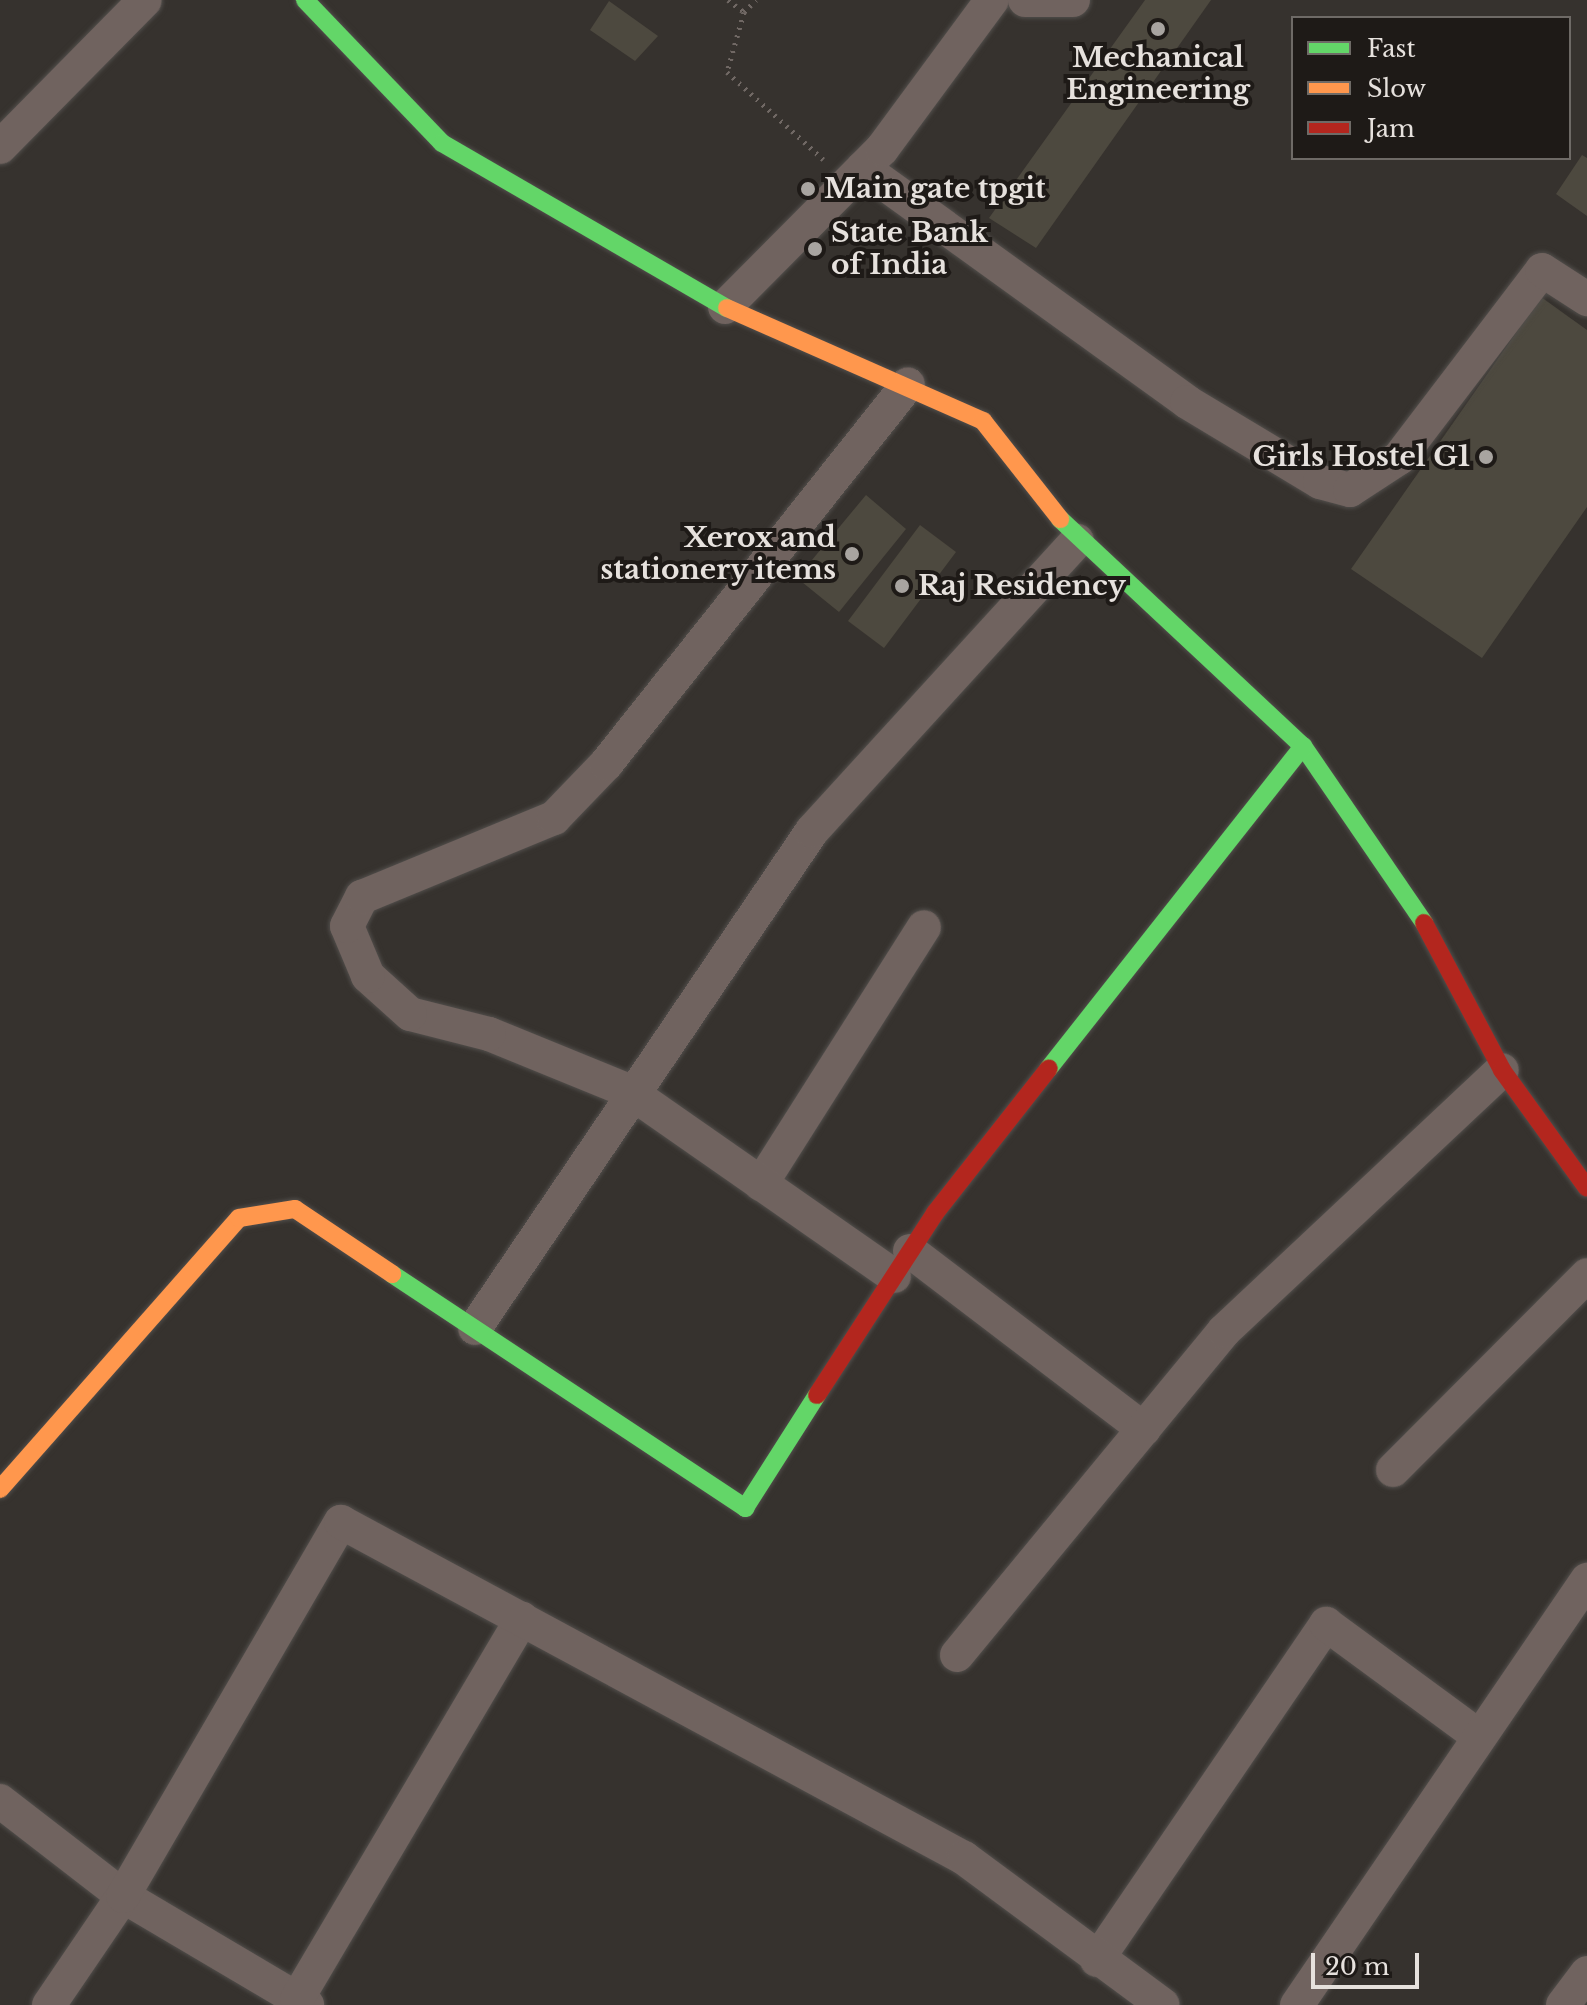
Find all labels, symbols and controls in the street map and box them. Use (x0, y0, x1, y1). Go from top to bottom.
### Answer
legend (1291, 16, 1571, 160)
marker: Mechanical Engineering (1149, 20, 1167, 38)
text: Fast (1367, 34, 1415, 63)
place label: Mechanical Engineering (1066, 41, 1250, 107)
text: Slow (1367, 74, 1426, 103)
text: Jam (1367, 114, 1415, 143)
place label: Main gate tpgit (824, 172, 1046, 206)
marker: Main gate tpgit (799, 180, 817, 198)
place label: State Bank of India (831, 216, 988, 282)
marker: State Bank of India (806, 240, 824, 258)
place label: Girls Hostel G1 (1252, 440, 1470, 474)
marker: Girls Hostel G1 (1477, 448, 1495, 466)
place label: Xerox and stationery items (599, 521, 836, 587)
marker: Xerox and stationery items (843, 545, 861, 563)
place label: Raj Residency (918, 569, 1126, 603)
marker: Raj Residency (893, 577, 911, 595)
scale bar (1315, 1937, 1423, 1987)
text: 20 m (1325, 1952, 1390, 1981)

